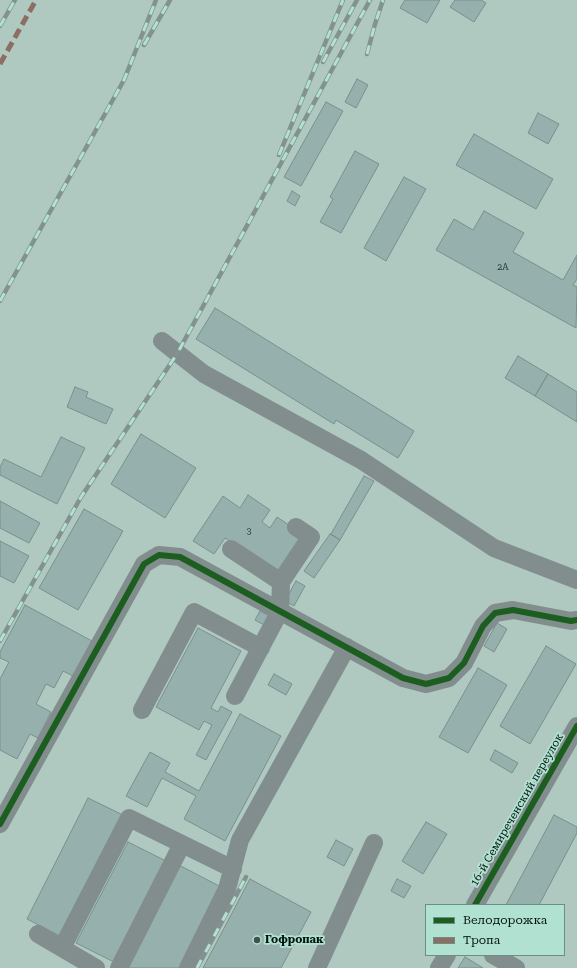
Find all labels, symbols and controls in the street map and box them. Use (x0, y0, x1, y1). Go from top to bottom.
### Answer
house number: 2А (497, 262, 509, 272)
house number: 3 (246, 526, 252, 536)
street label: 16-й Семиреченский переулок (468, 731, 566, 889)
legend (425, 904, 565, 956)
text: Велодорожка (463, 913, 547, 927)
place label: Гофропак (265, 933, 324, 947)
text: Тропа (463, 933, 500, 947)
marker: Гофропак (252, 935, 262, 945)

